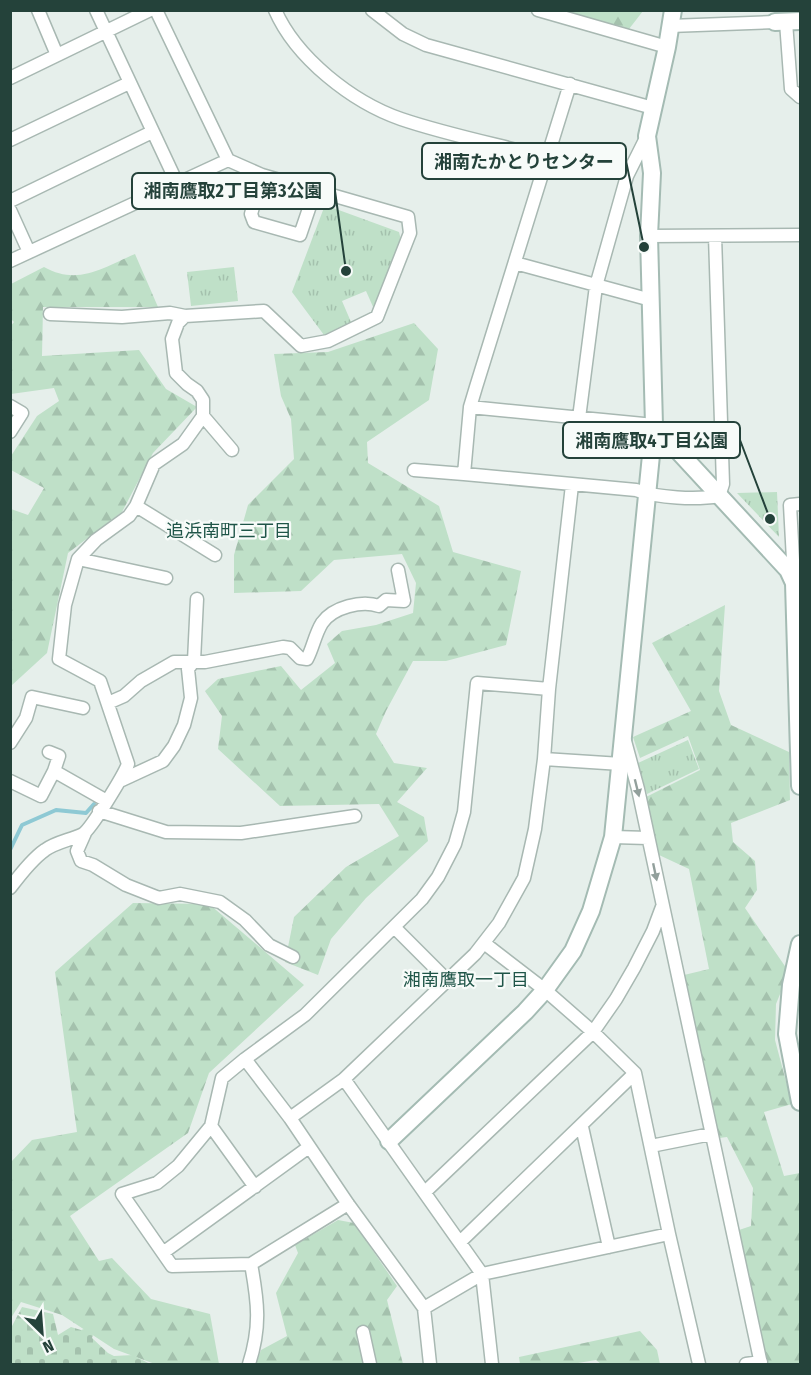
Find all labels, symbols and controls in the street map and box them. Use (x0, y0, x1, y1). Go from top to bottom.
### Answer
callout: 湘南たかとりセンター (422, 143, 626, 179)
text: 湘南たかとりセンター (434, 151, 614, 173)
callout: 湘南鷹取2丁目第3公園 (132, 173, 335, 209)
text: 湘南鷹取2丁目第3公園 (144, 180, 322, 202)
callout: 湘南鷹取4丁目公園 (563, 422, 740, 458)
text: 湘南鷹取4丁目公園 (575, 430, 729, 452)
district label: 追浜南町三丁目 (166, 520, 292, 542)
one-way arrow (633, 779, 643, 797)
one-way arrow (651, 863, 660, 882)
district label: 湘南鷹取一丁目 (403, 969, 529, 991)
north arrow (12, 1303, 72, 1363)
text: N (40, 1336, 56, 1357)

